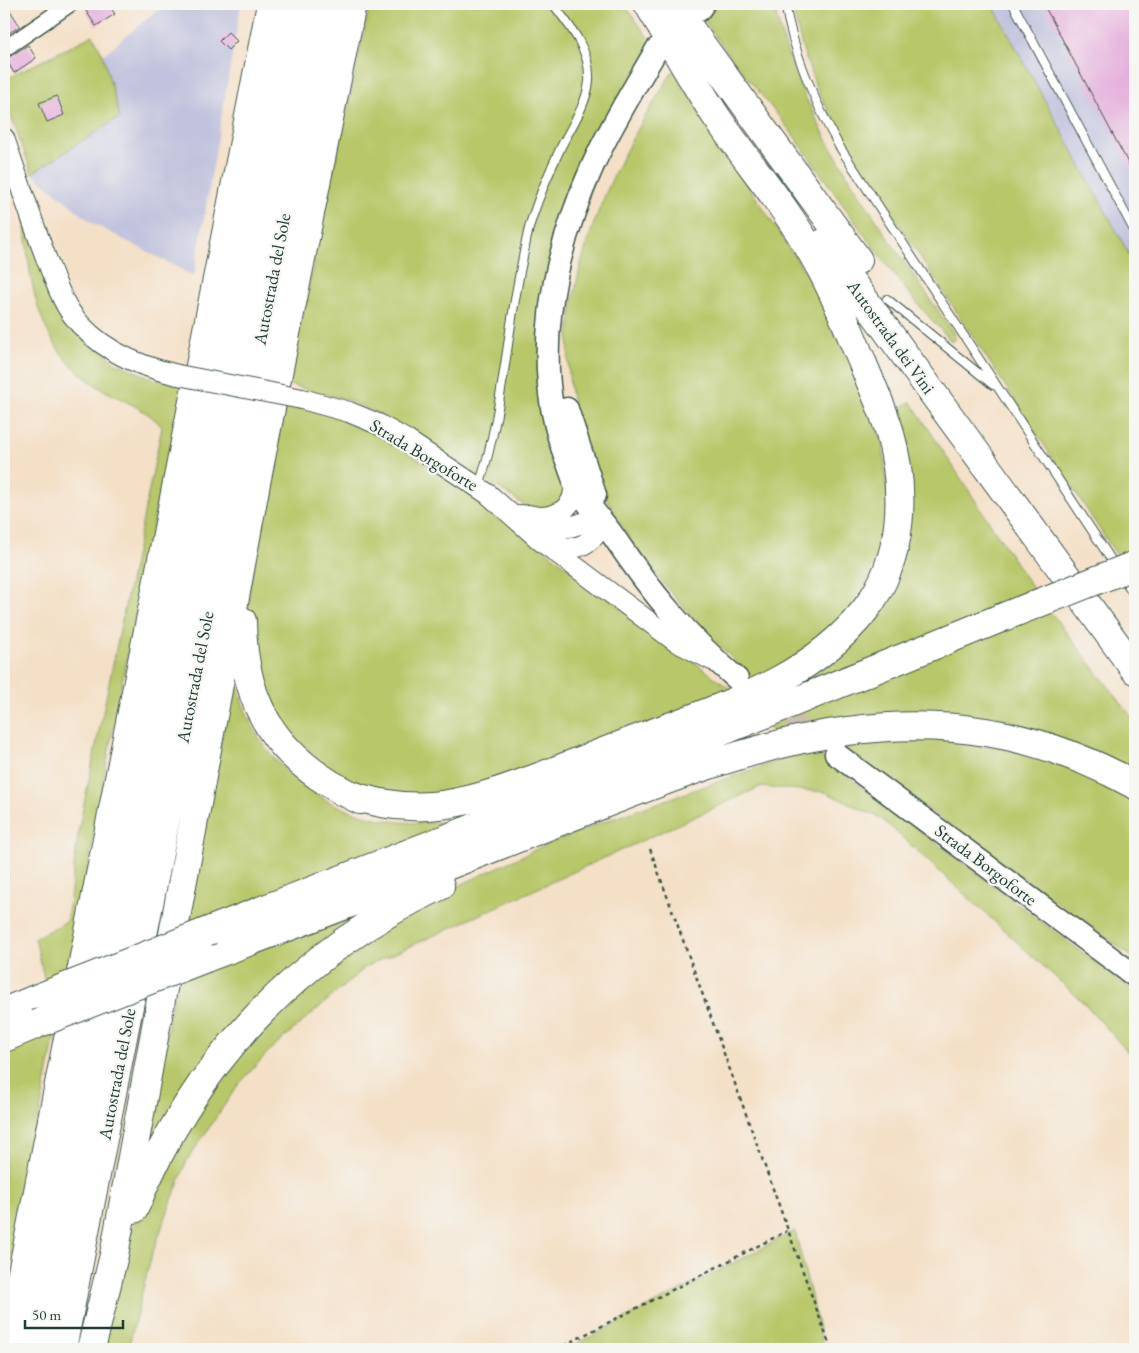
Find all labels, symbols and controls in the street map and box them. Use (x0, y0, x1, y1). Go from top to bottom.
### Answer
street label: Autostrada del Sole (247, 211, 296, 348)
street label: Autostrada dei Vini (842, 274, 941, 399)
street label: Strada Borgoforte (366, 413, 483, 496)
street label: Autostrada del Sole (170, 609, 219, 746)
street label: Strada Borgoforte (931, 819, 1042, 911)
street label: Autostrada del Sole (92, 1006, 141, 1143)
scale bar (25, 1298, 122, 1330)
text: 50 m (32, 1305, 61, 1324)

